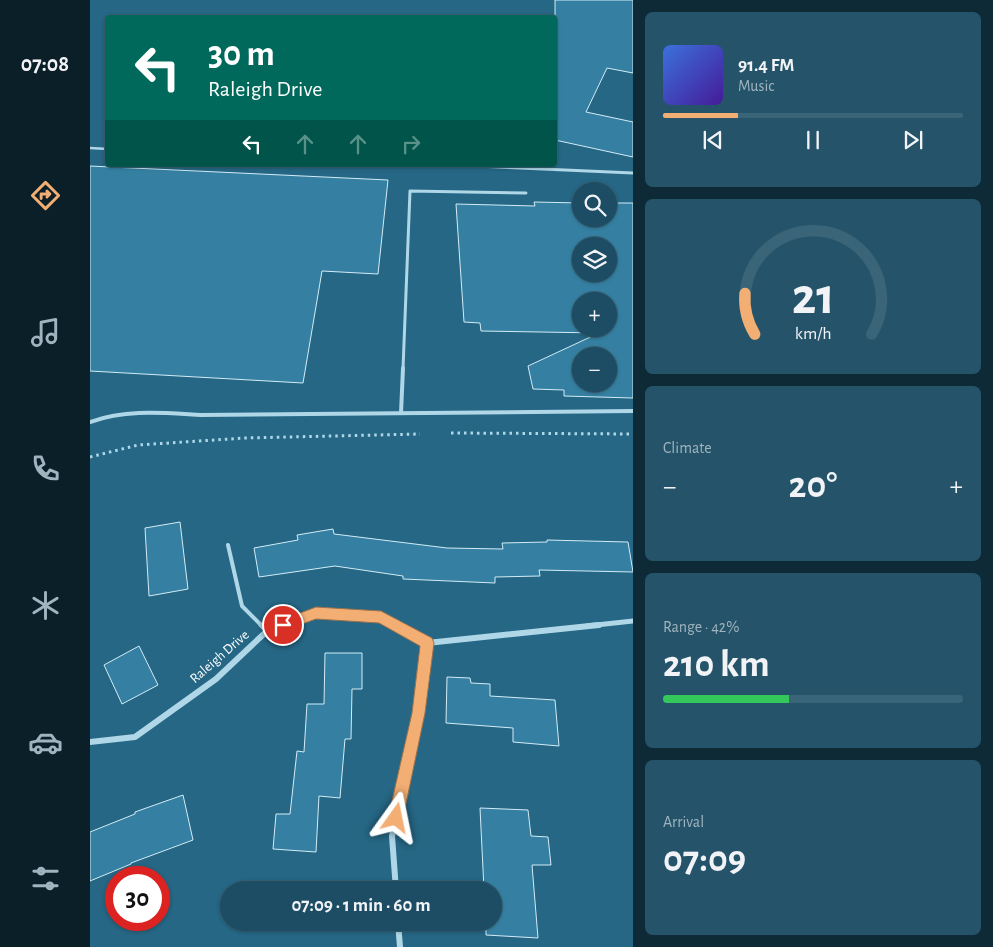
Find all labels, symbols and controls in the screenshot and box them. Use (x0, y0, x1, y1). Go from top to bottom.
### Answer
icon: left (125, 35, 190, 100)
text: 30 m (208, 37, 275, 72)
text: 07:08 (21, 53, 69, 75)
text: 91.4 FM (738, 56, 794, 75)
text: Raleigh Drive (208, 78, 322, 100)
text: Music (738, 78, 774, 94)
icon: previous (699, 126, 727, 154)
icon: pause (799, 126, 827, 154)
icon: next (899, 126, 927, 154)
icon: left (238, 130, 266, 158)
icon: ahead (291, 130, 319, 158)
icon: ahead (344, 130, 372, 158)
icon: right (397, 130, 425, 158)
icon: directions (28, 178, 63, 213)
map controls (572, 182, 617, 392)
button: search (572, 182, 617, 227)
button: layers (572, 237, 617, 282)
text: 21 (791, 271, 835, 323)
button: + (572, 292, 617, 337)
icon: music (28, 315, 63, 350)
text: km/h (795, 325, 831, 343)
button: − (572, 347, 617, 392)
text: Climate (663, 440, 712, 456)
icon: phone (28, 451, 63, 486)
text: 20° (789, 467, 837, 505)
text: − (663, 473, 676, 501)
text: + (950, 473, 963, 501)
icon: climate (28, 588, 63, 623)
pin (262, 604, 304, 646)
icon: arrive (269, 611, 297, 639)
text: Range · 42% (663, 619, 739, 635)
street label: Raleigh Drive (188, 628, 252, 686)
text: 210 km (663, 646, 770, 684)
icon: car (28, 725, 63, 760)
position arrow (369, 791, 421, 843)
text: Arrival (663, 814, 704, 830)
text: 07:09 (663, 841, 746, 879)
icon: filters (28, 861, 63, 896)
speed limit sign: 30 (105, 866, 170, 931)
text: 07:09 · 1 min · 60 m (291, 896, 431, 915)

